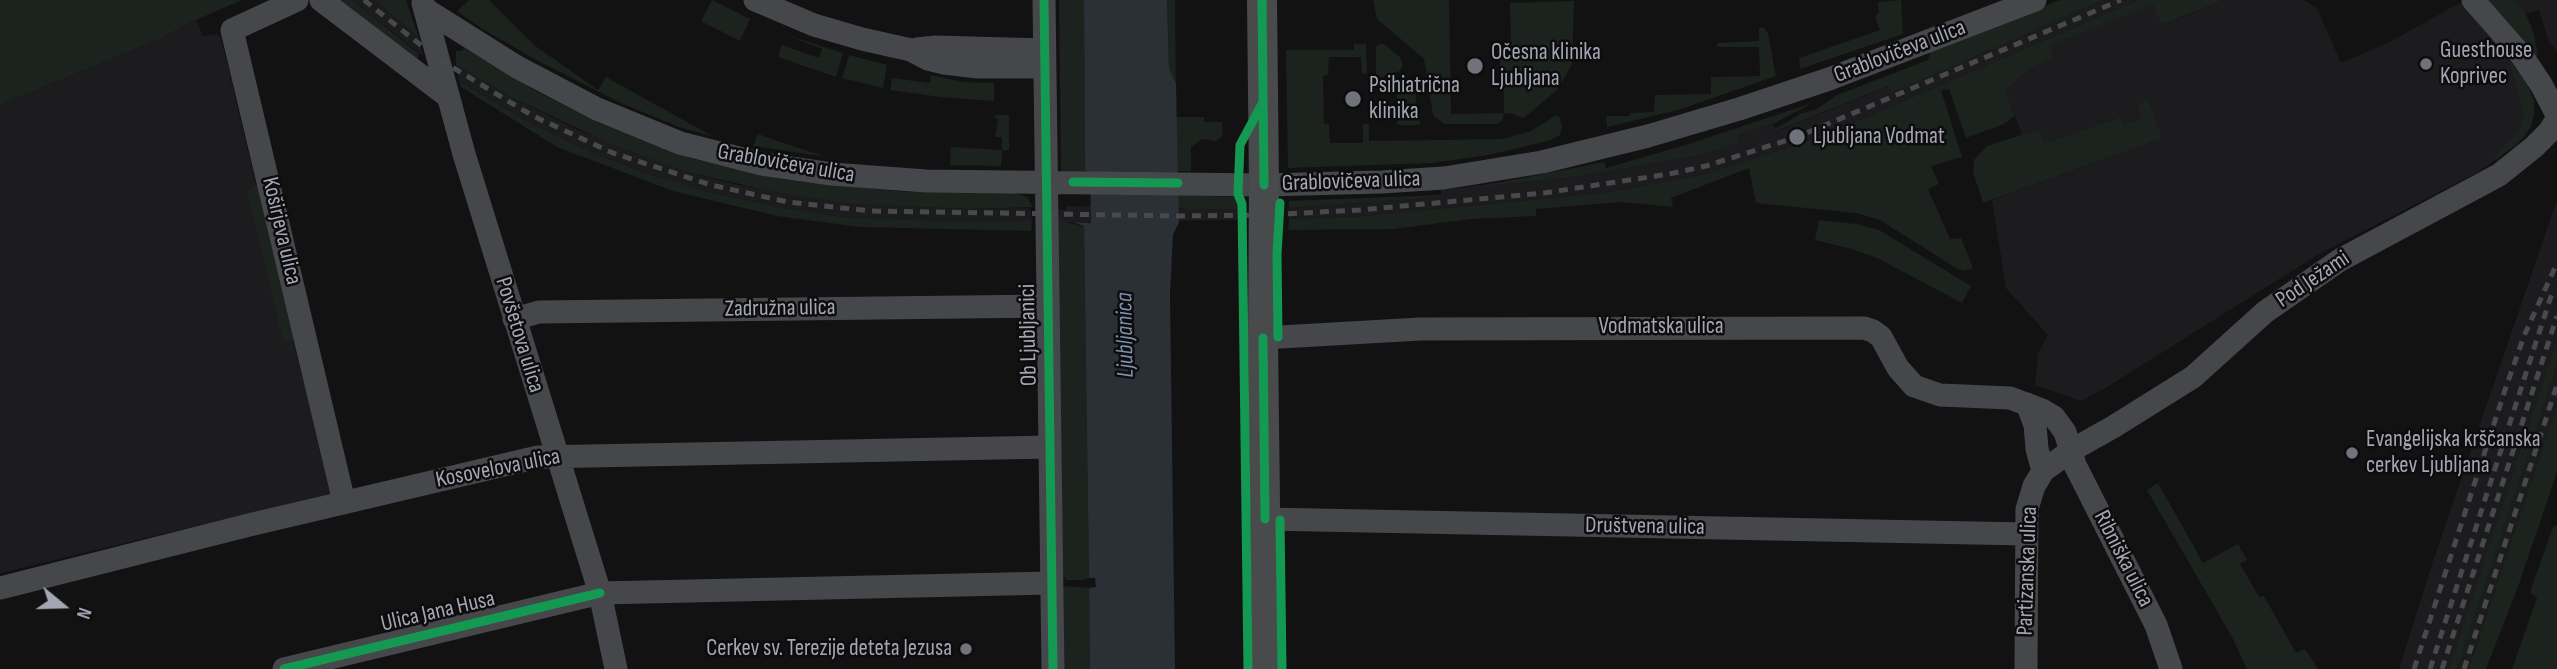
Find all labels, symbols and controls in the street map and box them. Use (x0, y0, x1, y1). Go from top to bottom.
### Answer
street label: Grablovičeva ulica (1830, 14, 1970, 90)
place label: Guesthouse Koprivec (2440, 37, 2532, 91)
place label: Očesna klinika Ljubljana (1491, 39, 1601, 93)
marker: Očesna klinika Ljubljana (1465, 56, 1485, 76)
marker: Guesthouse Koprivec (2418, 56, 2434, 72)
place label: Psihiatrična klinika (1369, 72, 1460, 126)
marker: Psihiatrična klinika (1343, 89, 1363, 109)
place label: Ljubljana Vodmat (1813, 123, 1945, 151)
marker: Ljubljana Vodmat (1787, 127, 1807, 147)
street label: Grablovičeva ulica (715, 138, 857, 190)
street label: Grablovičeva ulica (1281, 166, 1421, 198)
street label: Koširjeva ulica (255, 175, 307, 287)
street label: Pod Ježami (2271, 245, 2355, 315)
street label: Povšetova ulica (488, 274, 550, 396)
street label: Ob Ljubljanici (1014, 284, 1044, 386)
water label: Ljubljanica (1111, 292, 1141, 378)
street label: Zadružna ulica (724, 294, 836, 324)
street label: Vodmatska ulica (1598, 313, 1724, 341)
place label: Evangelijska krščanska cerkev Ljubljana (2366, 426, 2541, 480)
street label: Kosovelova ulica (433, 443, 563, 495)
marker: Evangelijska krščanska cerkev Ljubljana (2344, 445, 2360, 461)
street label: Partizanska ulica (2012, 506, 2044, 636)
street label: Ribniška ulica (2087, 506, 2159, 612)
street label: Društvena ulica (1585, 512, 1705, 542)
north arrow (28, 571, 98, 641)
street label: Ulica Jana Husa (378, 585, 498, 639)
text: N (71, 604, 96, 622)
place label: Cerkev sv. Terezije deteta Jezusa (706, 635, 952, 663)
marker: Cerkev sv. Terezije deteta Jezusa (958, 641, 974, 657)

